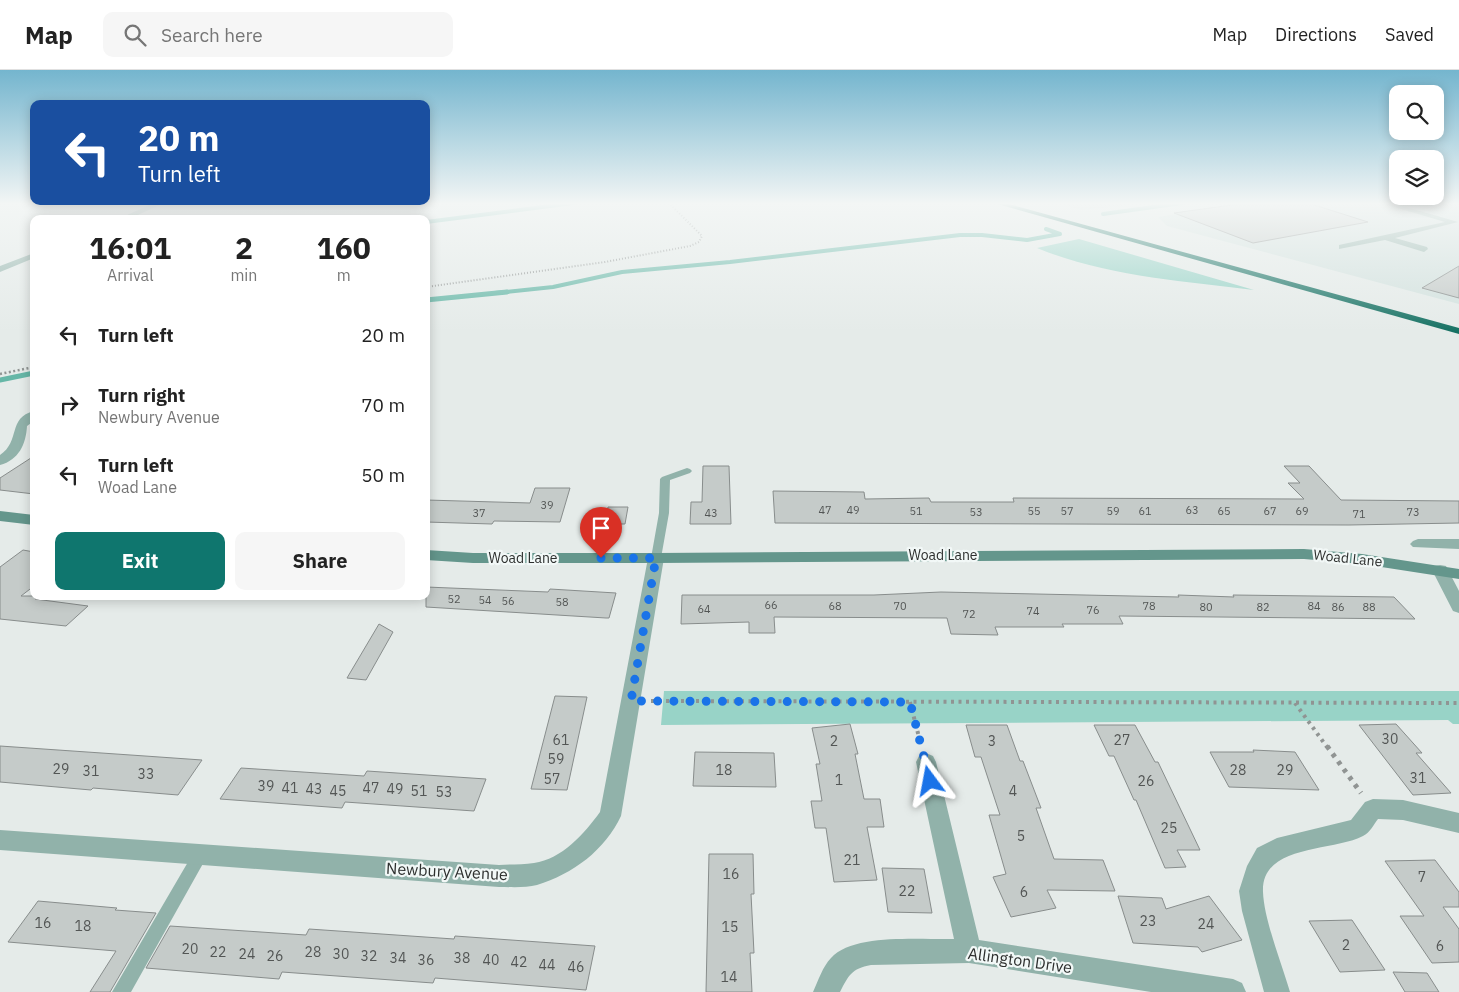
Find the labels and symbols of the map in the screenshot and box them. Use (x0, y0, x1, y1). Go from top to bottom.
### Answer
house number: 39 (540, 498, 554, 512)
house number: 47 (818, 503, 832, 517)
house number: 49 (846, 503, 860, 517)
house number: 63 (1185, 503, 1199, 517)
house number: 51 (909, 504, 923, 518)
house number: 55 (1027, 504, 1041, 518)
house number: 57 (1060, 504, 1074, 518)
house number: 59 (1106, 504, 1120, 518)
house number: 61 (1138, 504, 1152, 518)
house number: 65 (1217, 504, 1231, 518)
house number: 67 (1263, 504, 1277, 518)
house number: 69 (1295, 504, 1309, 518)
house number: 53 (969, 505, 983, 519)
house number: 73 (1406, 505, 1420, 519)
house number: 37 (472, 506, 486, 520)
house number: 43 (704, 506, 718, 520)
pin (580, 507, 622, 558)
house number: 71 (1352, 507, 1366, 521)
street label: Woad Lane (1313, 545, 1384, 571)
street label: Woad Lane (908, 546, 978, 564)
street label: Woad Lane (488, 549, 558, 567)
house number: 52 (447, 592, 461, 606)
house number: 54 (478, 593, 492, 607)
house number: 56 (501, 594, 515, 608)
house number: 58 (555, 595, 569, 609)
house number: 66 (764, 598, 778, 612)
house number: 68 (828, 599, 842, 613)
house number: 70 (893, 599, 907, 613)
house number: 78 (1142, 599, 1156, 613)
house number: 84 (1307, 599, 1321, 613)
house number: 80 (1199, 600, 1213, 614)
house number: 82 (1256, 600, 1270, 614)
house number: 86 (1331, 600, 1345, 614)
house number: 88 (1362, 600, 1376, 614)
house number: 64 (697, 602, 711, 616)
house number: 76 (1086, 603, 1100, 617)
house number: 74 (1026, 604, 1040, 618)
house number: 72 (962, 607, 976, 621)
house number: 30 (1382, 730, 1398, 748)
house number: 61 (553, 731, 569, 749)
house number: 27 (1114, 731, 1130, 749)
house number: 2 (830, 732, 838, 750)
house number: 3 (988, 732, 996, 750)
house number: 59 (548, 750, 564, 768)
position arrow (903, 754, 955, 806)
house number: 29 (53, 760, 69, 778)
house number: 18 (716, 761, 732, 779)
house number: 28 (1230, 761, 1246, 779)
house number: 29 (1277, 761, 1293, 779)
house number: 31 (83, 762, 99, 780)
house number: 33 (138, 765, 154, 783)
house number: 31 (1410, 769, 1426, 787)
house number: 57 (544, 770, 560, 788)
house number: 1 (835, 771, 843, 789)
house number: 26 (1138, 772, 1154, 790)
house number: 39 (258, 777, 274, 795)
house number: 41 (282, 779, 298, 797)
house number: 47 (363, 779, 379, 797)
house number: 43 (306, 780, 322, 798)
house number: 49 (387, 780, 403, 798)
house number: 45 (330, 782, 346, 800)
house number: 51 (411, 782, 427, 800)
house number: 4 (1009, 782, 1017, 800)
house number: 53 (436, 783, 452, 801)
house number: 25 (1161, 819, 1177, 837)
house number: 5 (1017, 827, 1025, 845)
house number: 21 (844, 851, 860, 869)
street label: Newbury Avenue (386, 858, 509, 884)
house number: 16 (723, 865, 739, 883)
house number: 7 (1418, 868, 1426, 886)
house number: 22 (899, 882, 915, 900)
house number: 6 (1020, 883, 1028, 901)
house number: 23 (1140, 912, 1156, 930)
house number: 16 (35, 914, 51, 932)
house number: 24 (1198, 915, 1214, 933)
house number: 18 (75, 917, 91, 935)
house number: 15 (722, 918, 738, 936)
house number: 2 (1342, 936, 1350, 954)
house number: 6 (1436, 937, 1444, 955)
house number: 20 (182, 940, 198, 958)
house number: 22 (210, 943, 226, 961)
house number: 28 (305, 943, 321, 961)
street label: Allington Drive (967, 943, 1074, 977)
house number: 24 (239, 945, 255, 963)
house number: 30 (333, 945, 349, 963)
house number: 26 (267, 947, 283, 965)
house number: 32 (361, 947, 377, 965)
house number: 34 (390, 949, 406, 967)
house number: 38 (454, 949, 470, 967)
house number: 36 (418, 951, 434, 969)
house number: 40 (483, 951, 499, 969)
house number: 42 (511, 953, 527, 971)
house number: 44 (539, 956, 555, 974)
house number: 46 (568, 958, 584, 976)
house number: 14 (721, 968, 737, 986)

